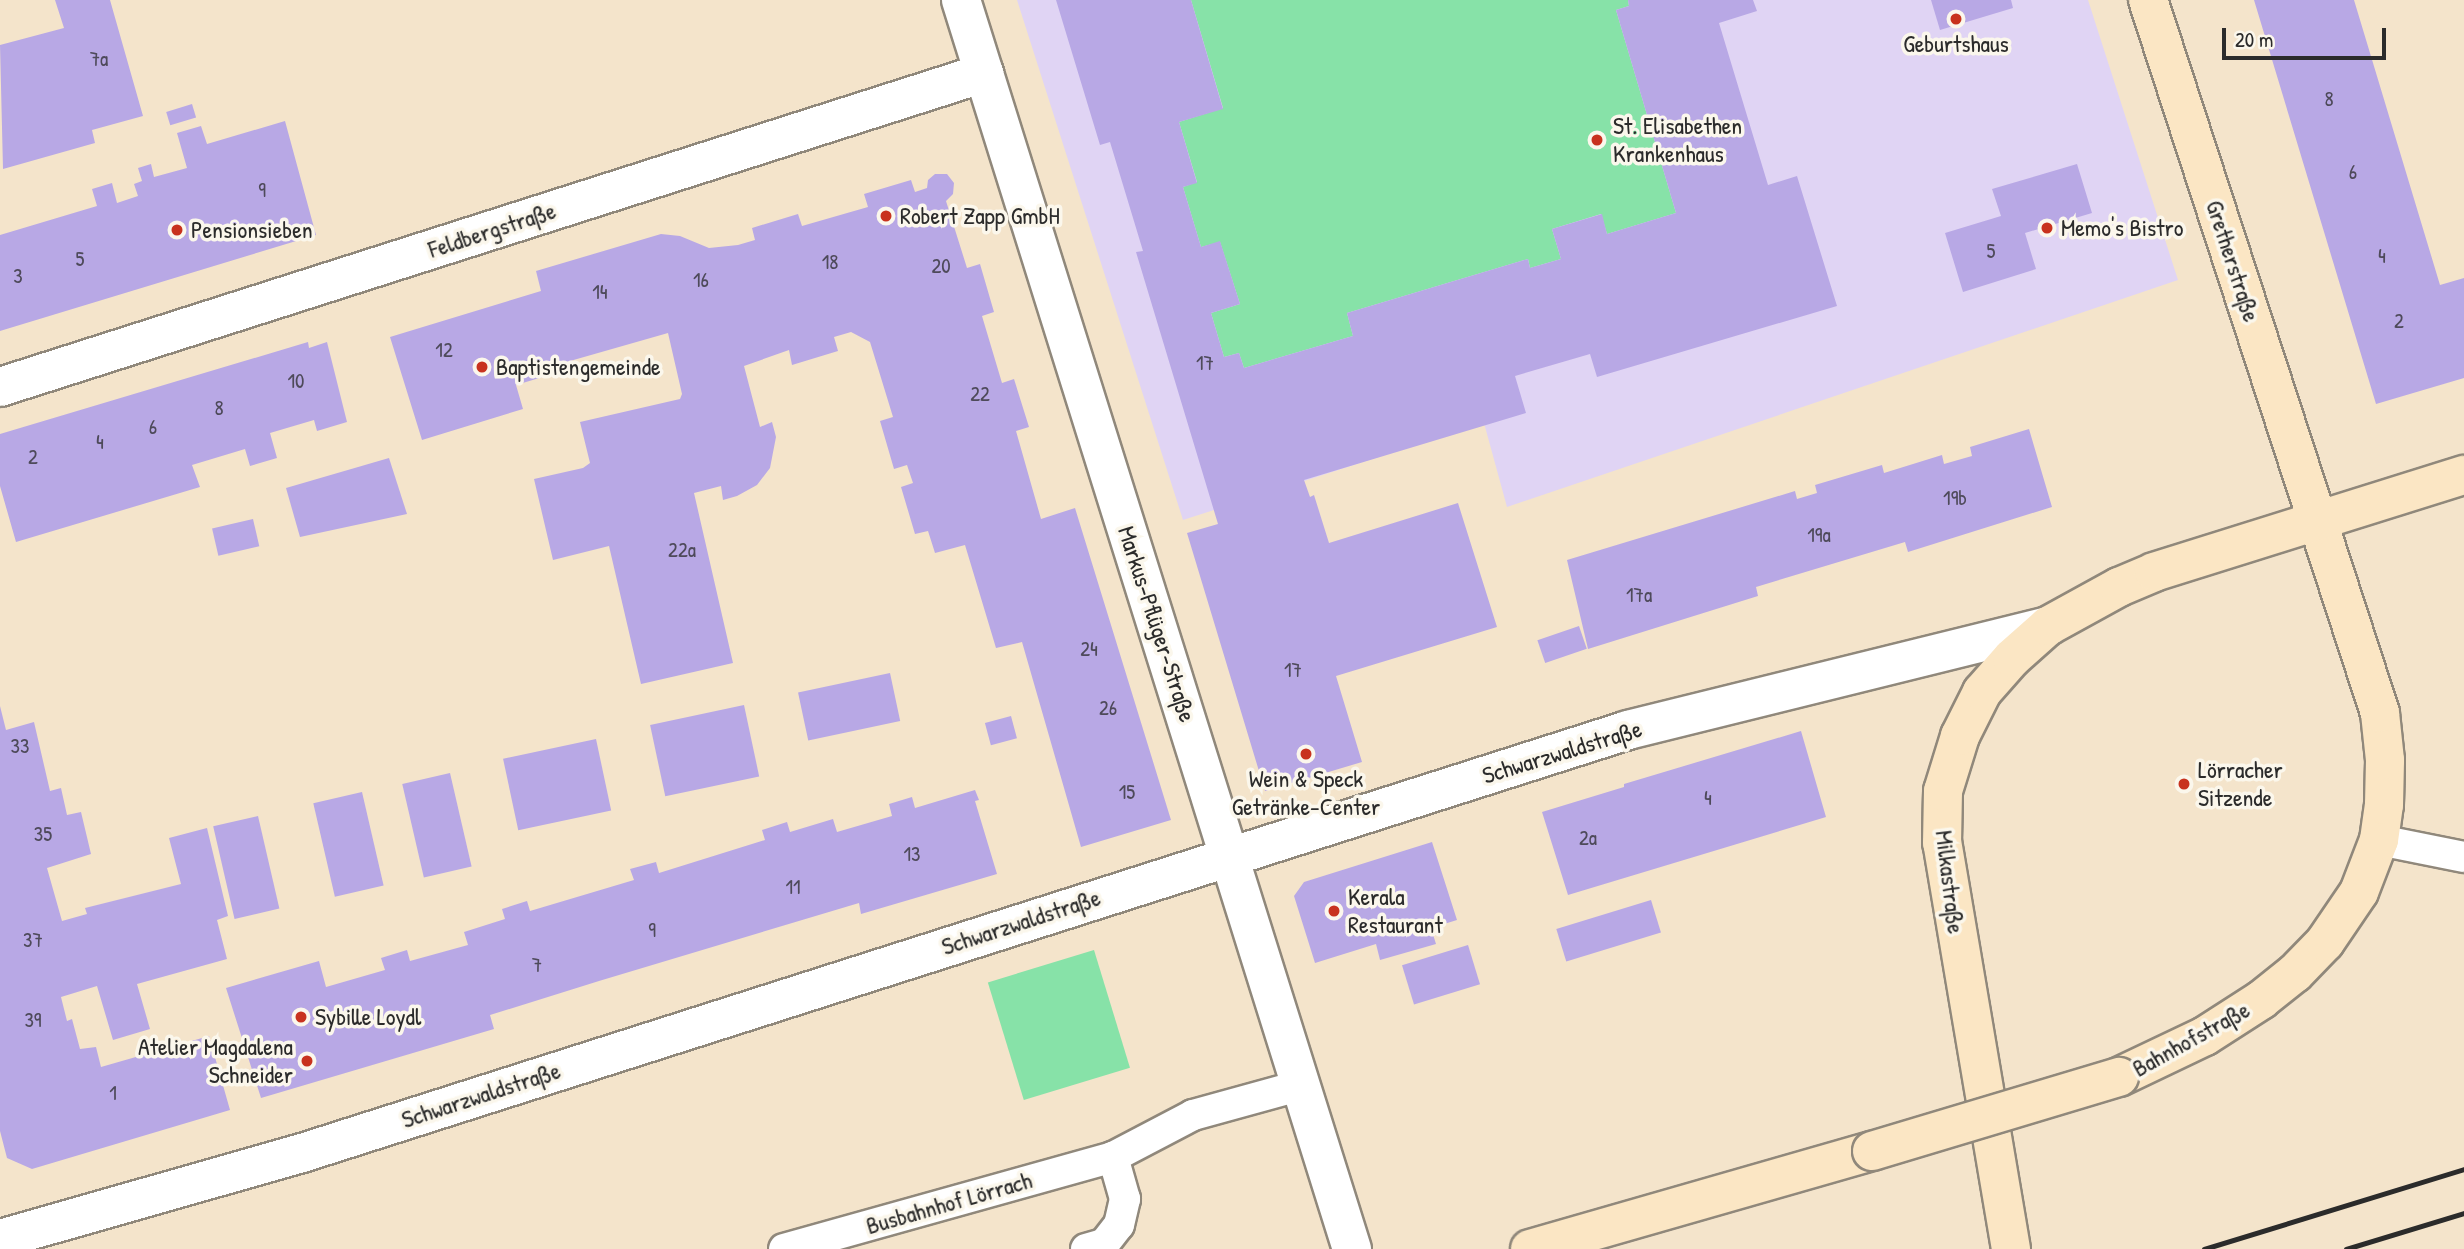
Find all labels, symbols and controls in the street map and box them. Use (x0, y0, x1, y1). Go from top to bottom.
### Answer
marker: Geburtshaus (1948, 11, 1964, 27)
scale bar (2226, 14, 2390, 58)
text: 20 m (2235, 25, 2273, 54)
place label: Geburtshaus (1903, 30, 2009, 58)
house number: 7a (90, 46, 108, 72)
house number: 8 (2324, 86, 2334, 112)
place label: St. Elisabethen Krankenhaus (1613, 112, 1742, 168)
marker: St. Elisabethen Krankenhaus (1587, 130, 1607, 150)
house number: 6 (2349, 159, 2357, 185)
house number: 9 (258, 177, 266, 203)
street label: Feldbergstraße (425, 196, 559, 264)
street label: Gretherstraße (2200, 197, 2266, 325)
place label: Robert Zapp GmbH (900, 202, 1060, 230)
marker: Robert Zapp GmbH (878, 208, 894, 224)
place label: Memo's Bistro (2061, 214, 2183, 242)
place label: Pensionsieben (191, 216, 313, 244)
marker: Memo's Bistro (2039, 220, 2055, 236)
marker: Pensionsieben (169, 222, 185, 238)
house number: 5 (1987, 238, 1995, 264)
house number: 4 (2378, 243, 2386, 269)
house number: 5 (76, 246, 84, 272)
house number: 18 (822, 249, 838, 275)
house number: 20 (931, 253, 951, 279)
house number: 3 (13, 263, 23, 289)
house number: 16 (693, 267, 709, 293)
house number: 14 (592, 279, 608, 305)
house number: 2 (2394, 308, 2404, 334)
house number: 12 (435, 337, 453, 363)
house number: 17 (1196, 350, 1214, 376)
place label: Baptistengemeinde (496, 353, 661, 381)
marker: Baptistengemeinde (474, 359, 490, 375)
house number: 10 (287, 368, 305, 394)
house number: 22 (970, 381, 990, 407)
house number: 8 (214, 395, 224, 421)
house number: 6 (149, 414, 157, 440)
house number: 4 (96, 429, 104, 455)
house number: 2 (28, 444, 38, 470)
house number: 19b (1943, 485, 1967, 511)
street label: Markus-Pflüger-Straße (1112, 522, 1202, 726)
house number: 19a (1807, 522, 1831, 548)
house number: 22a (668, 537, 696, 563)
house number: 17a (1626, 582, 1652, 608)
house number: 24 (1080, 636, 1098, 662)
house number: 17 (1284, 657, 1302, 683)
house number: 26 (1099, 695, 1117, 721)
street label: Schwarzwaldstraße (1479, 714, 1645, 790)
house number: 33 (11, 733, 29, 759)
marker: Wein & Speck Getränke-Center (1298, 746, 1314, 762)
place label: Lörracher Sitzende (2198, 756, 2283, 812)
place label: Wein & Speck Getränke-Center (1232, 765, 1380, 821)
marker: Lörracher Sitzende (2176, 776, 2192, 792)
house number: 15 (1119, 779, 1135, 805)
house number: 4 (1704, 785, 1712, 811)
house number: 35 (34, 821, 52, 847)
house number: 2a (1579, 825, 1597, 851)
street label: Milkastraße (1929, 829, 1971, 935)
house number: 13 (903, 841, 921, 867)
house number: 11 (785, 874, 801, 900)
street label: Schwarzwaldstraße (938, 883, 1104, 961)
place label: Kerala Restaurant (1348, 883, 1443, 939)
marker: Kerala Restaurant (1326, 903, 1342, 919)
house number: 9 (648, 917, 656, 943)
house number: 37 (23, 927, 43, 953)
house number: 7 (532, 952, 542, 978)
street label: Bahnhofstraße (2127, 995, 2255, 1083)
place label: Sybille Loydl (315, 1003, 421, 1031)
house number: 39 (24, 1007, 42, 1033)
marker: Sybille Loydl (293, 1009, 309, 1025)
place label: Atelier Magdalena Schneider (138, 1033, 293, 1089)
marker: Atelier Magdalena Schneider (299, 1053, 315, 1069)
street label: Schwarzwaldstraße (398, 1056, 564, 1134)
house number: 1 (109, 1080, 117, 1106)
street label: Busbahnhof Lörrach (863, 1166, 1035, 1240)

